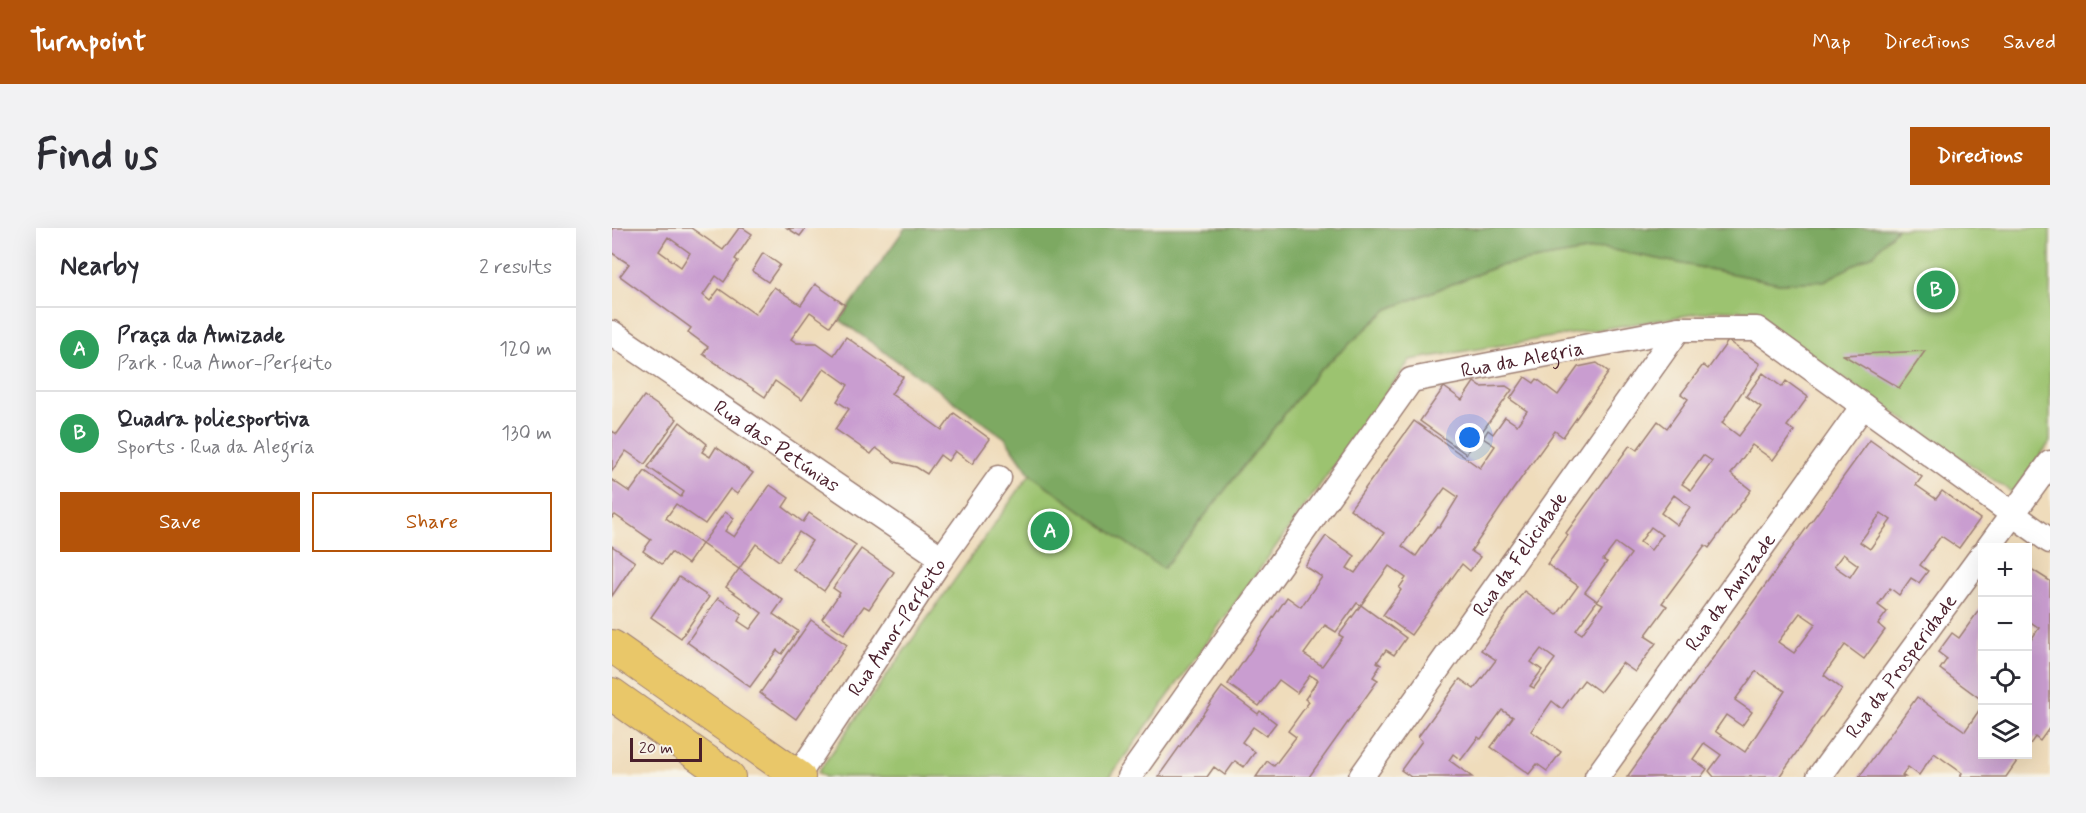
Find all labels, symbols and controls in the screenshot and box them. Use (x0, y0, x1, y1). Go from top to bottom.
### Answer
text: Turnpoint (30, 24, 146, 61)
text: Map (1812, 28, 1851, 56)
text: Directions (1884, 28, 1970, 56)
text: Saved (2003, 28, 2056, 56)
button: Directions (1910, 127, 2050, 185)
text: Find us (36, 129, 158, 184)
text: Nearby (60, 250, 139, 284)
text: 2 results (479, 254, 552, 281)
pin: B (1916, 268, 1956, 312)
text: Praça da Amizade (117, 322, 285, 350)
street label: Rua da Alegria (1459, 335, 1586, 385)
text: A (73, 336, 86, 363)
text: 120 m (499, 336, 552, 363)
text: Park · Rua Amor-Perfeito (117, 350, 332, 377)
street label: Rua das Petúnias (708, 394, 845, 499)
text: Quadra poliesportiva (117, 406, 310, 434)
text: B (73, 420, 86, 447)
text: 130 m (501, 420, 552, 447)
your location (1455, 423, 1484, 452)
text: Sports · Rua da Alegria (117, 434, 315, 461)
street label: Rua da Felicidade (1467, 486, 1575, 622)
button: Save (60, 492, 300, 552)
button: Share (312, 492, 552, 552)
pin: A (1030, 508, 1070, 554)
street label: Rua da Amizade (1680, 528, 1783, 657)
map controls (1978, 543, 2032, 759)
button: + (1978, 543, 2032, 597)
street label: Rua Amor-Perfeito (842, 553, 953, 702)
street label: Rua da Prosperidade (1840, 589, 1964, 744)
button: − (1978, 597, 2032, 651)
button: locate (1978, 651, 2032, 705)
button: layers (1978, 705, 2032, 759)
scale bar (630, 735, 702, 762)
text: 20 m (639, 738, 673, 759)

